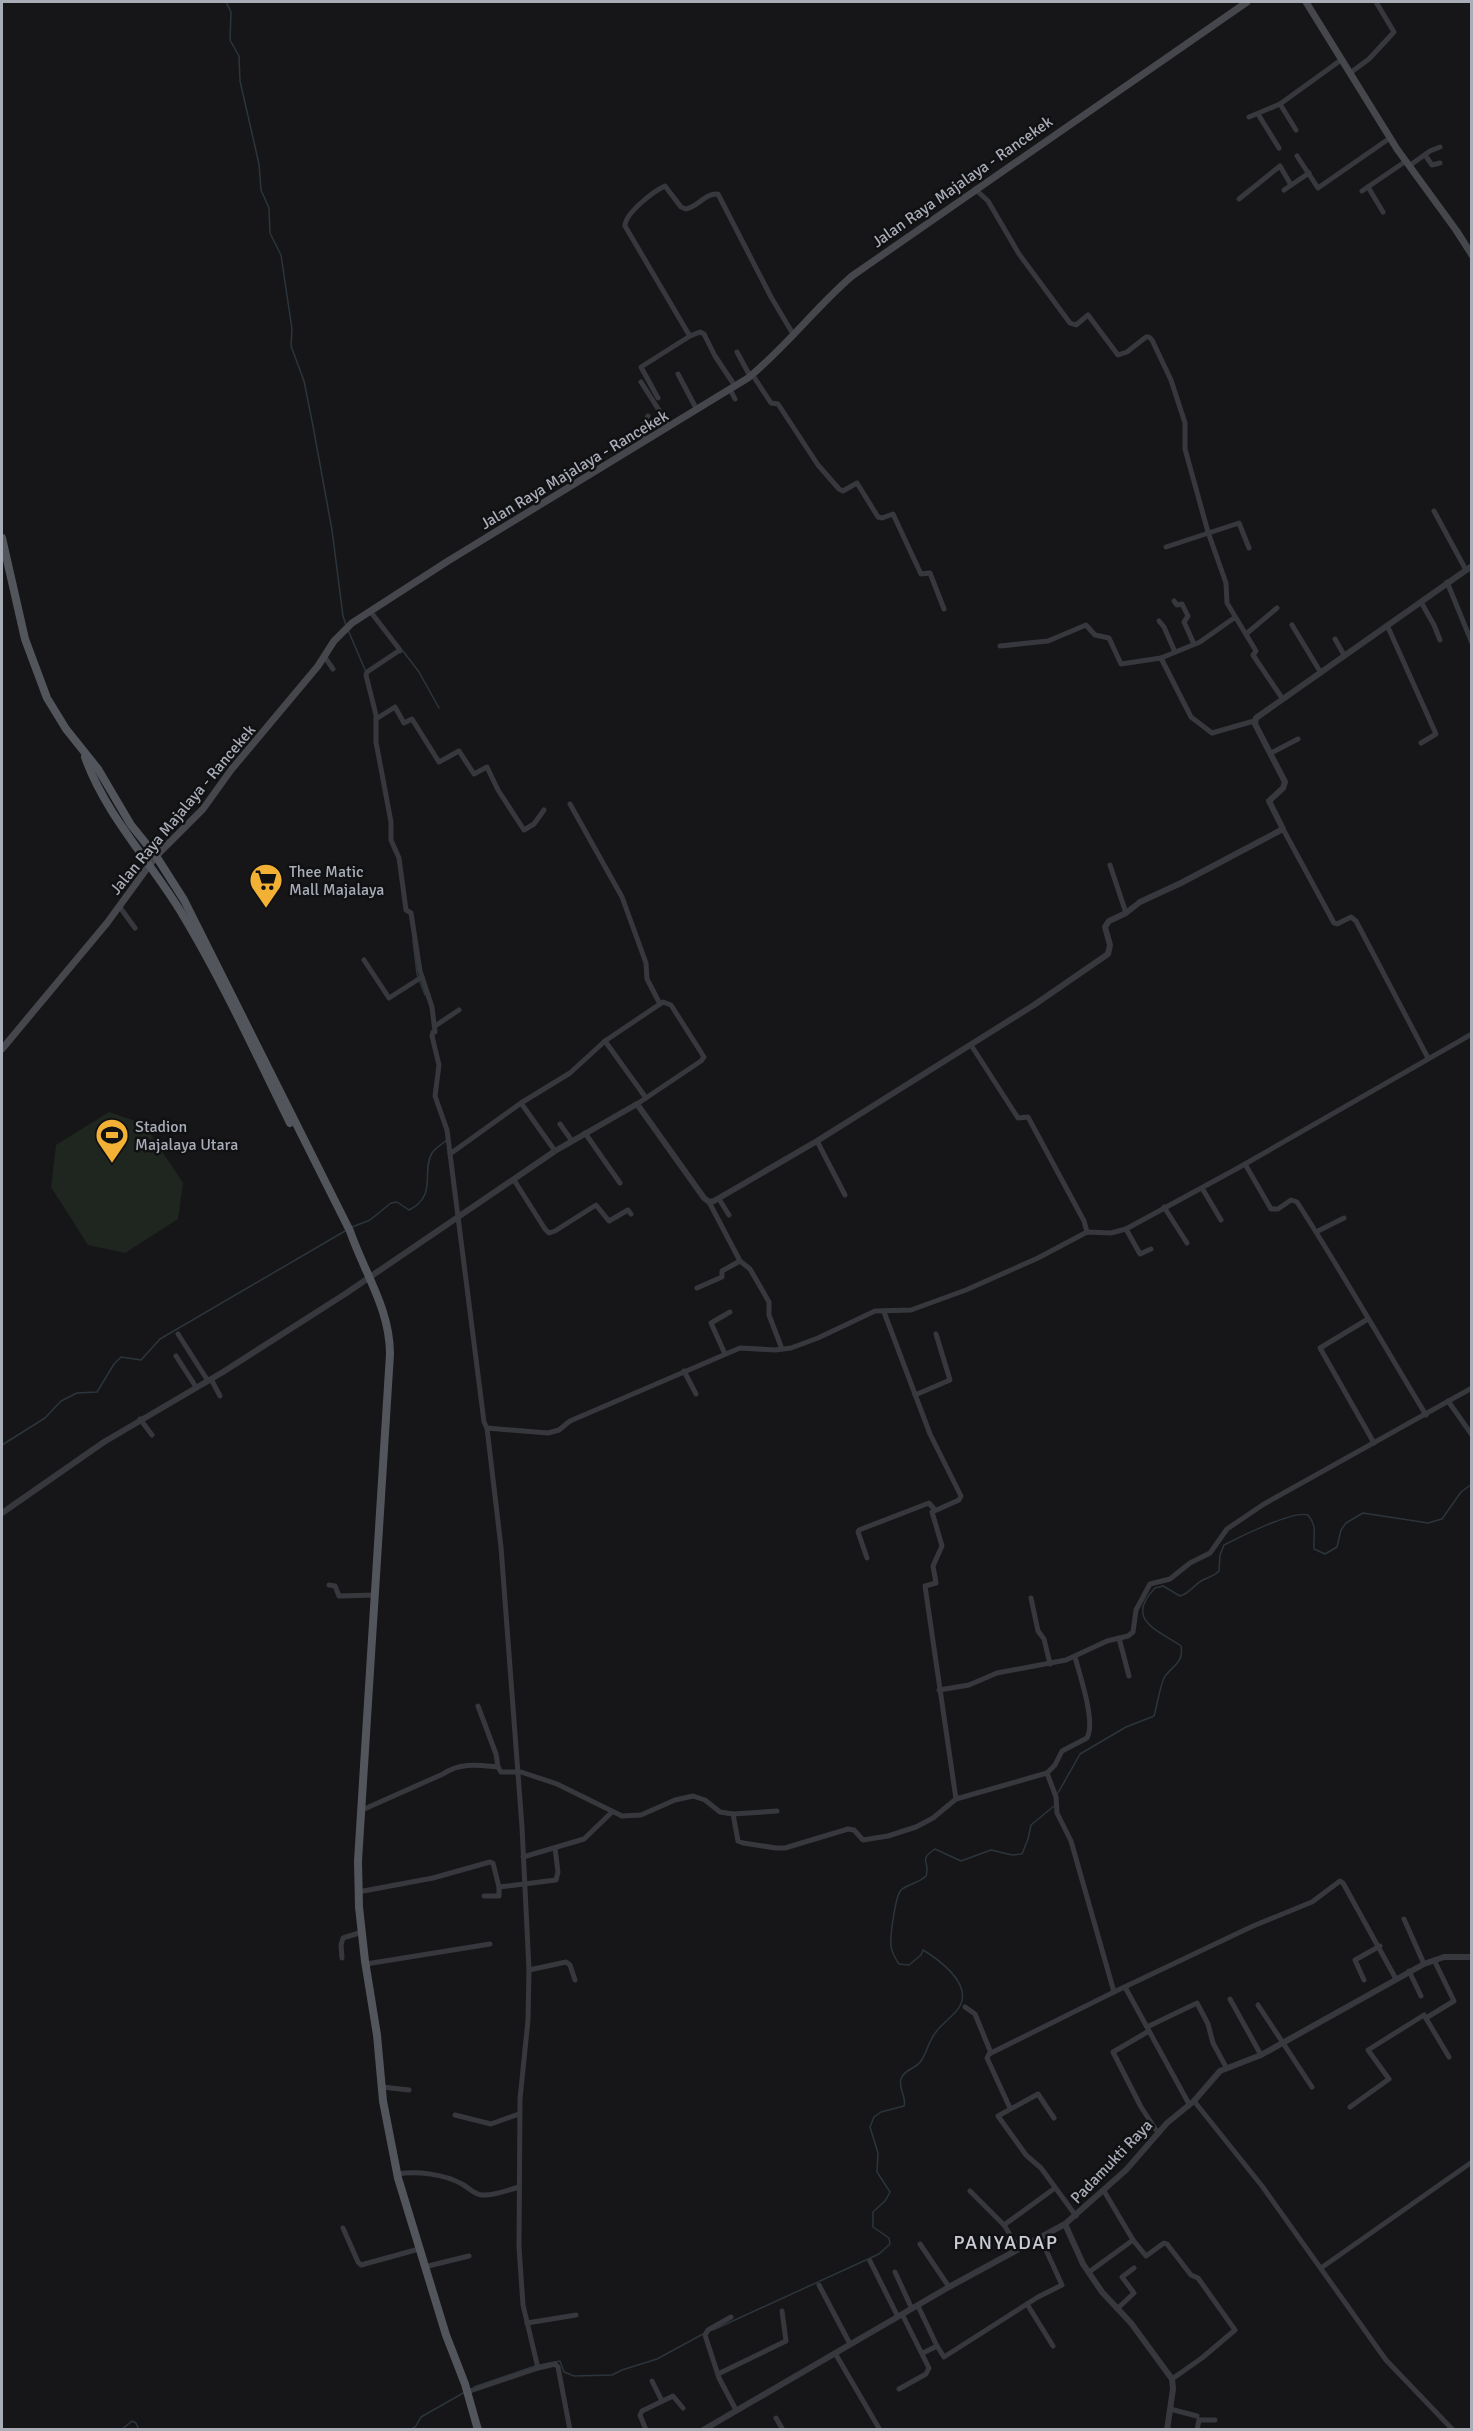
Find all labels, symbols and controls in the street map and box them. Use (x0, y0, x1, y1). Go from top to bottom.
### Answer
street label: Jalan Raya Majalaya - Rancekek (868, 112, 1057, 252)
street label: Jalan Raya Majalaya - Rancekek (477, 406, 672, 534)
street label: Jalan Raya Majalaya - Rancekek (106, 720, 260, 899)
supermarket icon: Thee Matic Mall Majalaya (248, 862, 284, 909)
place label: Thee Matic Mall Majalaya (289, 862, 384, 900)
sports icon: Stadion Majalaya Utara (94, 1117, 130, 1164)
place label: Stadion Majalaya Utara (135, 1117, 238, 1155)
street label: Padamukti Raya (1067, 2115, 1157, 2208)
district label: PANYADAP (953, 2230, 1059, 2255)

